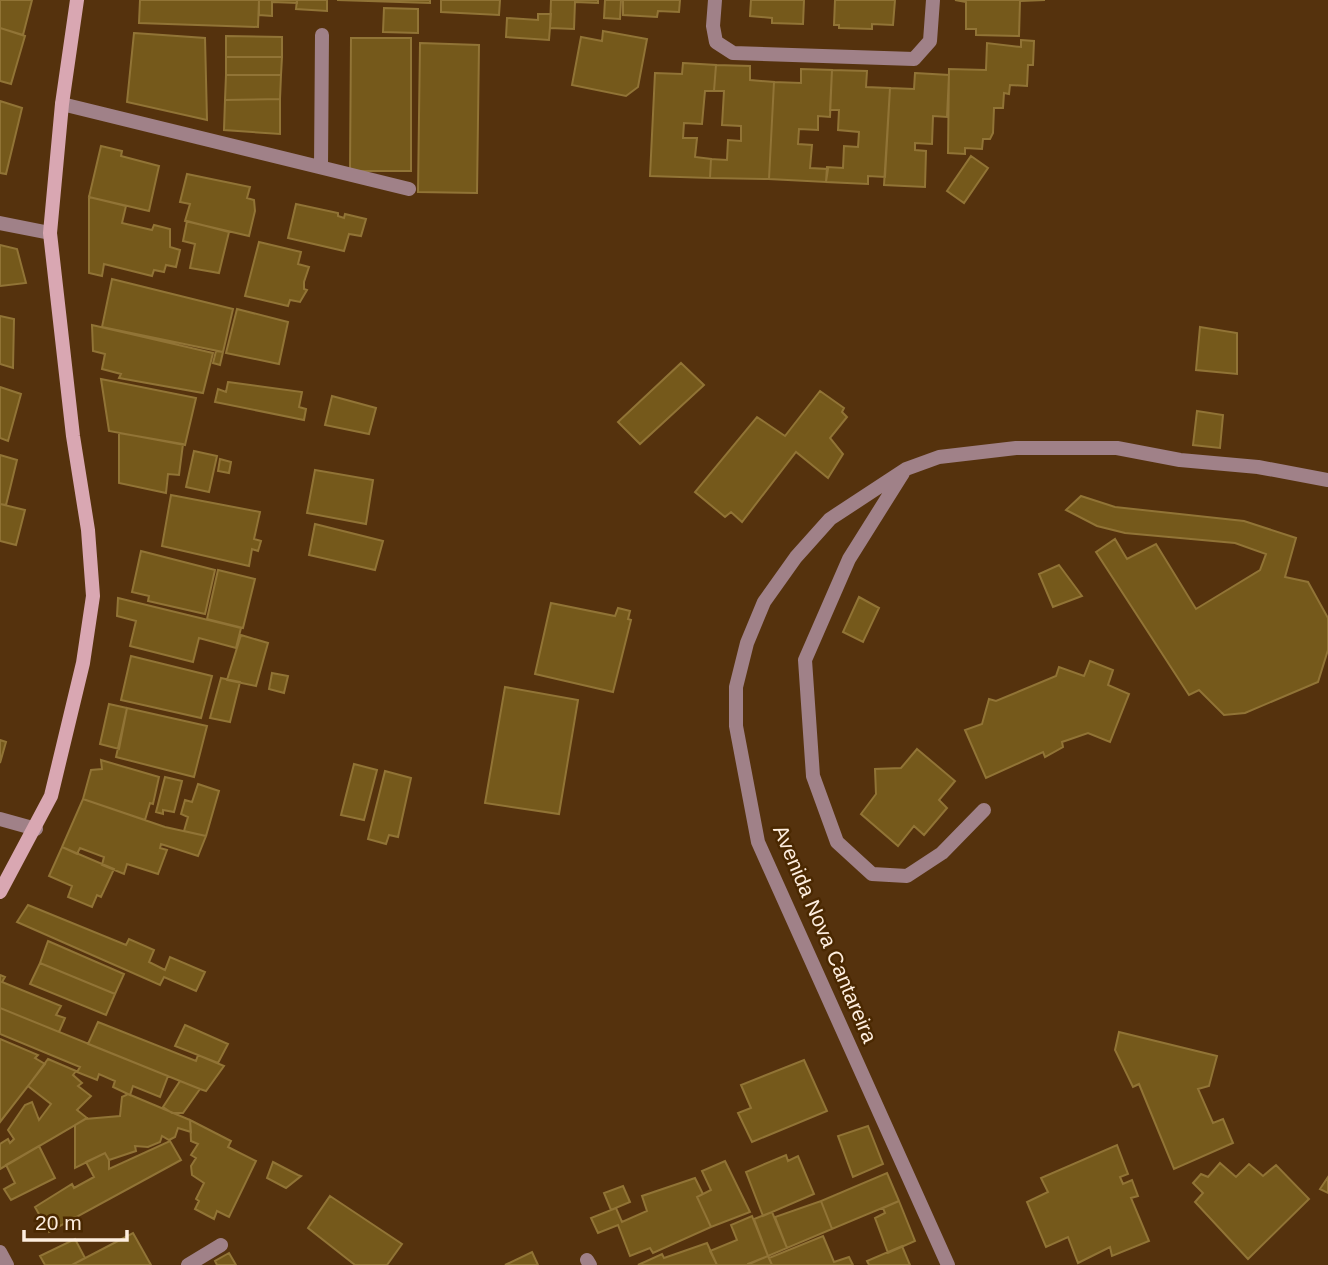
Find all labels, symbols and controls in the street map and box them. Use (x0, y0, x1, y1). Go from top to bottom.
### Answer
street label: Avenida Nova Cantareira (769, 821, 882, 1046)
scale bar (24, 1198, 128, 1242)
text: 20 m (35, 1211, 82, 1234)

